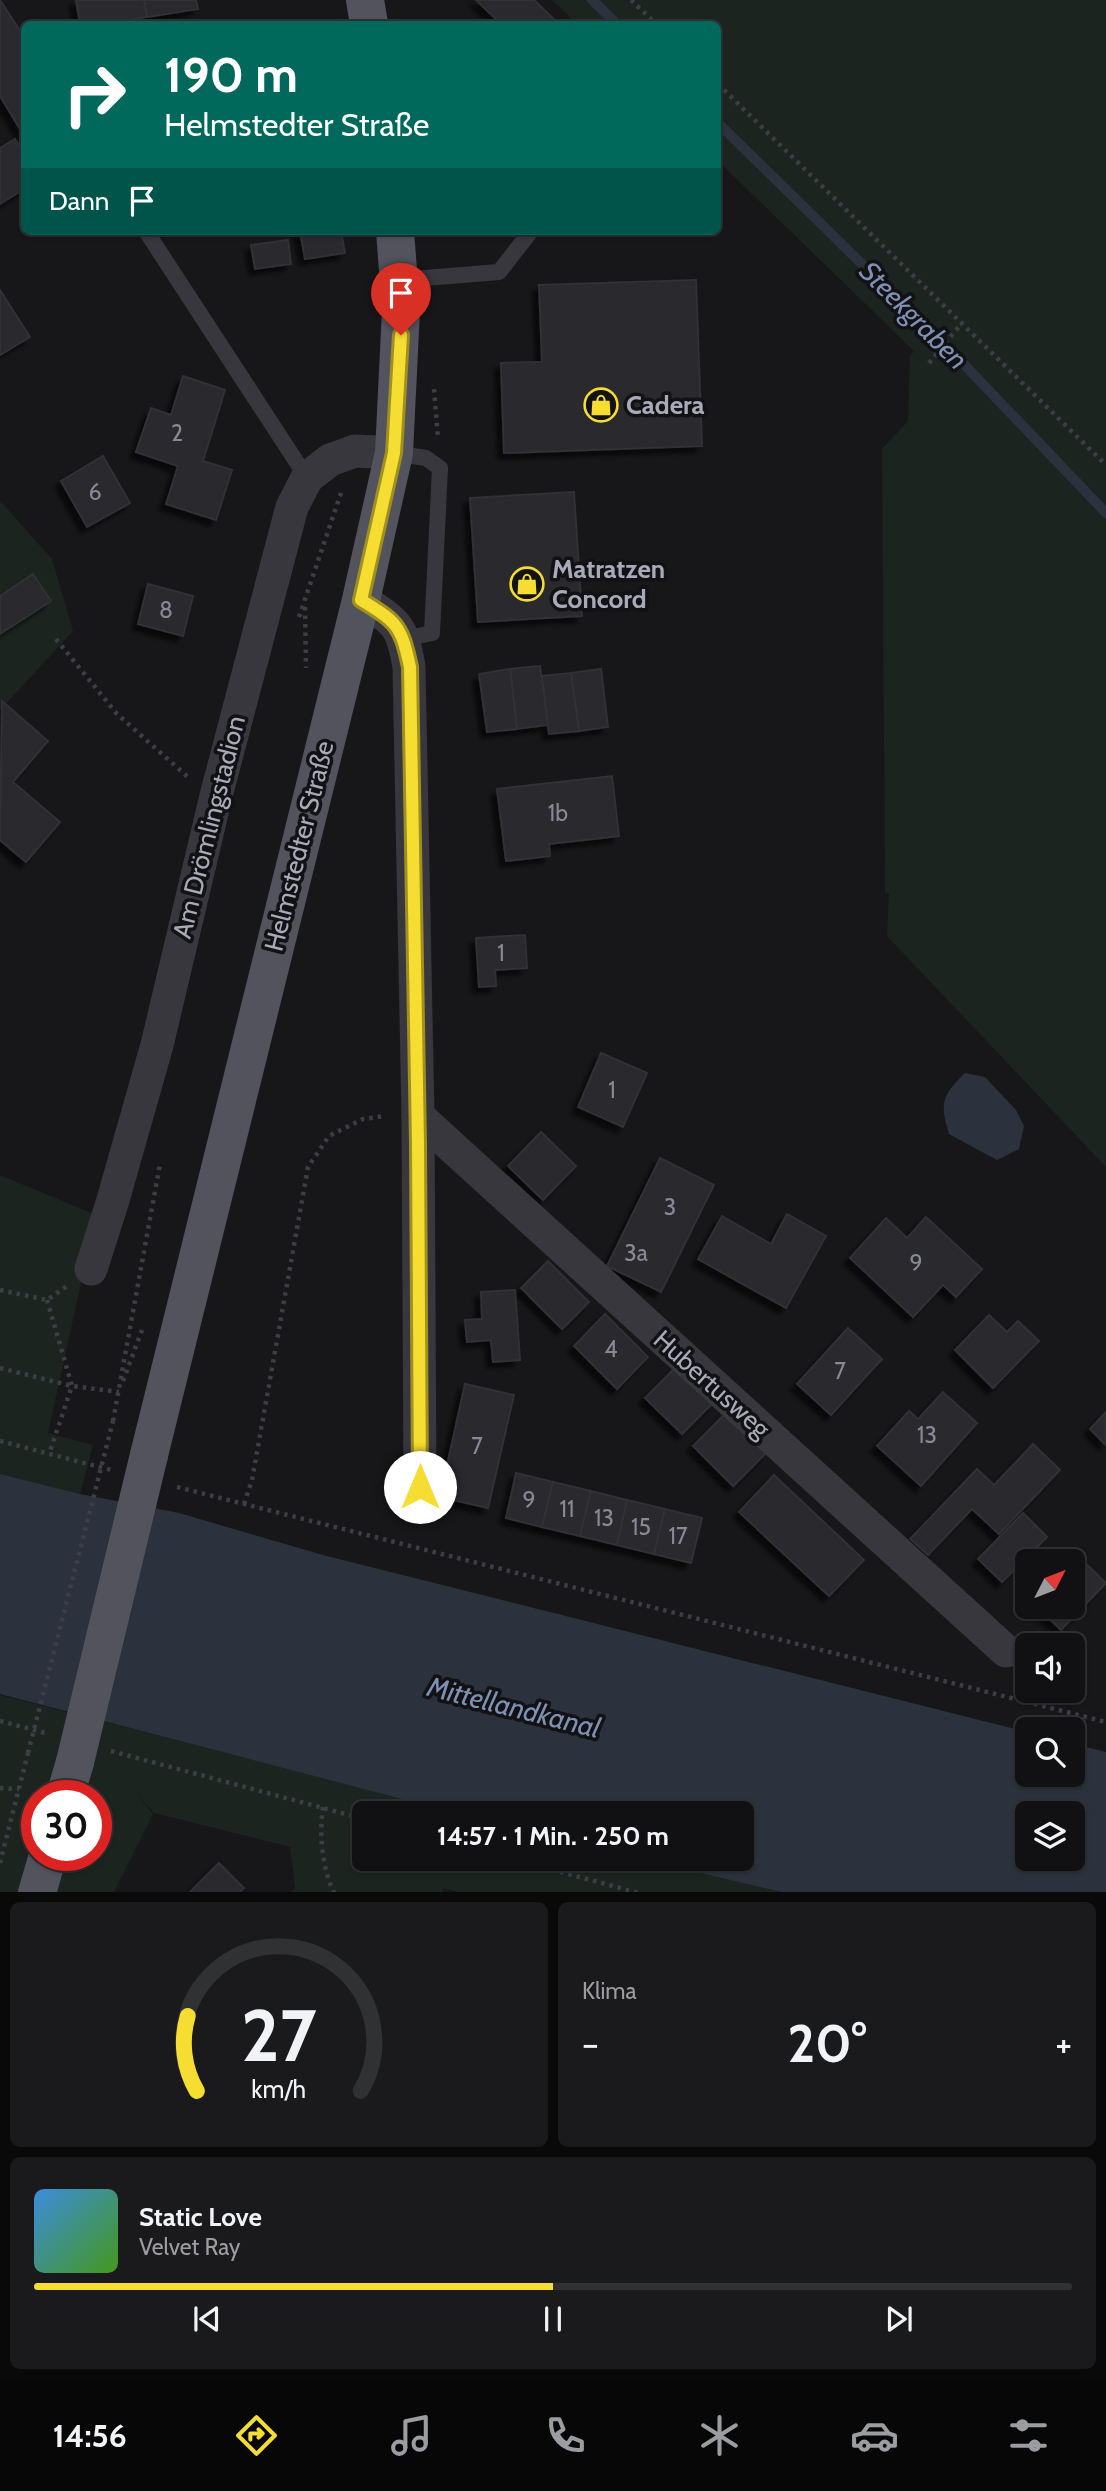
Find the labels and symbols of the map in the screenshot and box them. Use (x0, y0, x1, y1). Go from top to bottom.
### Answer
water label: Steekgraben (853, 254, 975, 376)
pin (371, 263, 431, 335)
shop icon: Cadera (582, 386, 620, 424)
place label: Cadera (626, 389, 704, 421)
house number: 2 (171, 419, 183, 447)
house number: 6 (88, 478, 102, 506)
place label: Matratzen Concord (552, 553, 665, 615)
shop icon: Matratzen Concord (508, 565, 546, 603)
house number: 8 (159, 596, 173, 624)
street label: Am Drömlingstadion (166, 712, 252, 942)
street label: Helmstedter Straße (257, 737, 341, 955)
house number: 1b (548, 799, 568, 827)
house number: 1 (497, 939, 505, 967)
house number: 1 (608, 1076, 616, 1104)
house number: 3 (664, 1193, 676, 1221)
house number: 3a (624, 1239, 648, 1267)
house number: 9 (909, 1249, 923, 1277)
street label: Hubertusweg (647, 1323, 778, 1445)
house number: 4 (604, 1335, 618, 1363)
house number: 7 (834, 1357, 846, 1385)
house number: 13 (917, 1421, 937, 1449)
house number: 7 (471, 1432, 483, 1460)
position arrow (383, 1450, 457, 1524)
house number: 9 (522, 1486, 536, 1514)
house number: 11 (560, 1495, 575, 1523)
house number: 13 (594, 1504, 614, 1532)
house number: 15 (631, 1513, 651, 1541)
house number: 17 (668, 1522, 688, 1550)
north arrow (1015, 1549, 1085, 1619)
water label: Mittellandkanal (423, 1669, 604, 1745)
speed limit sign: 30 (21, 1780, 112, 1871)

